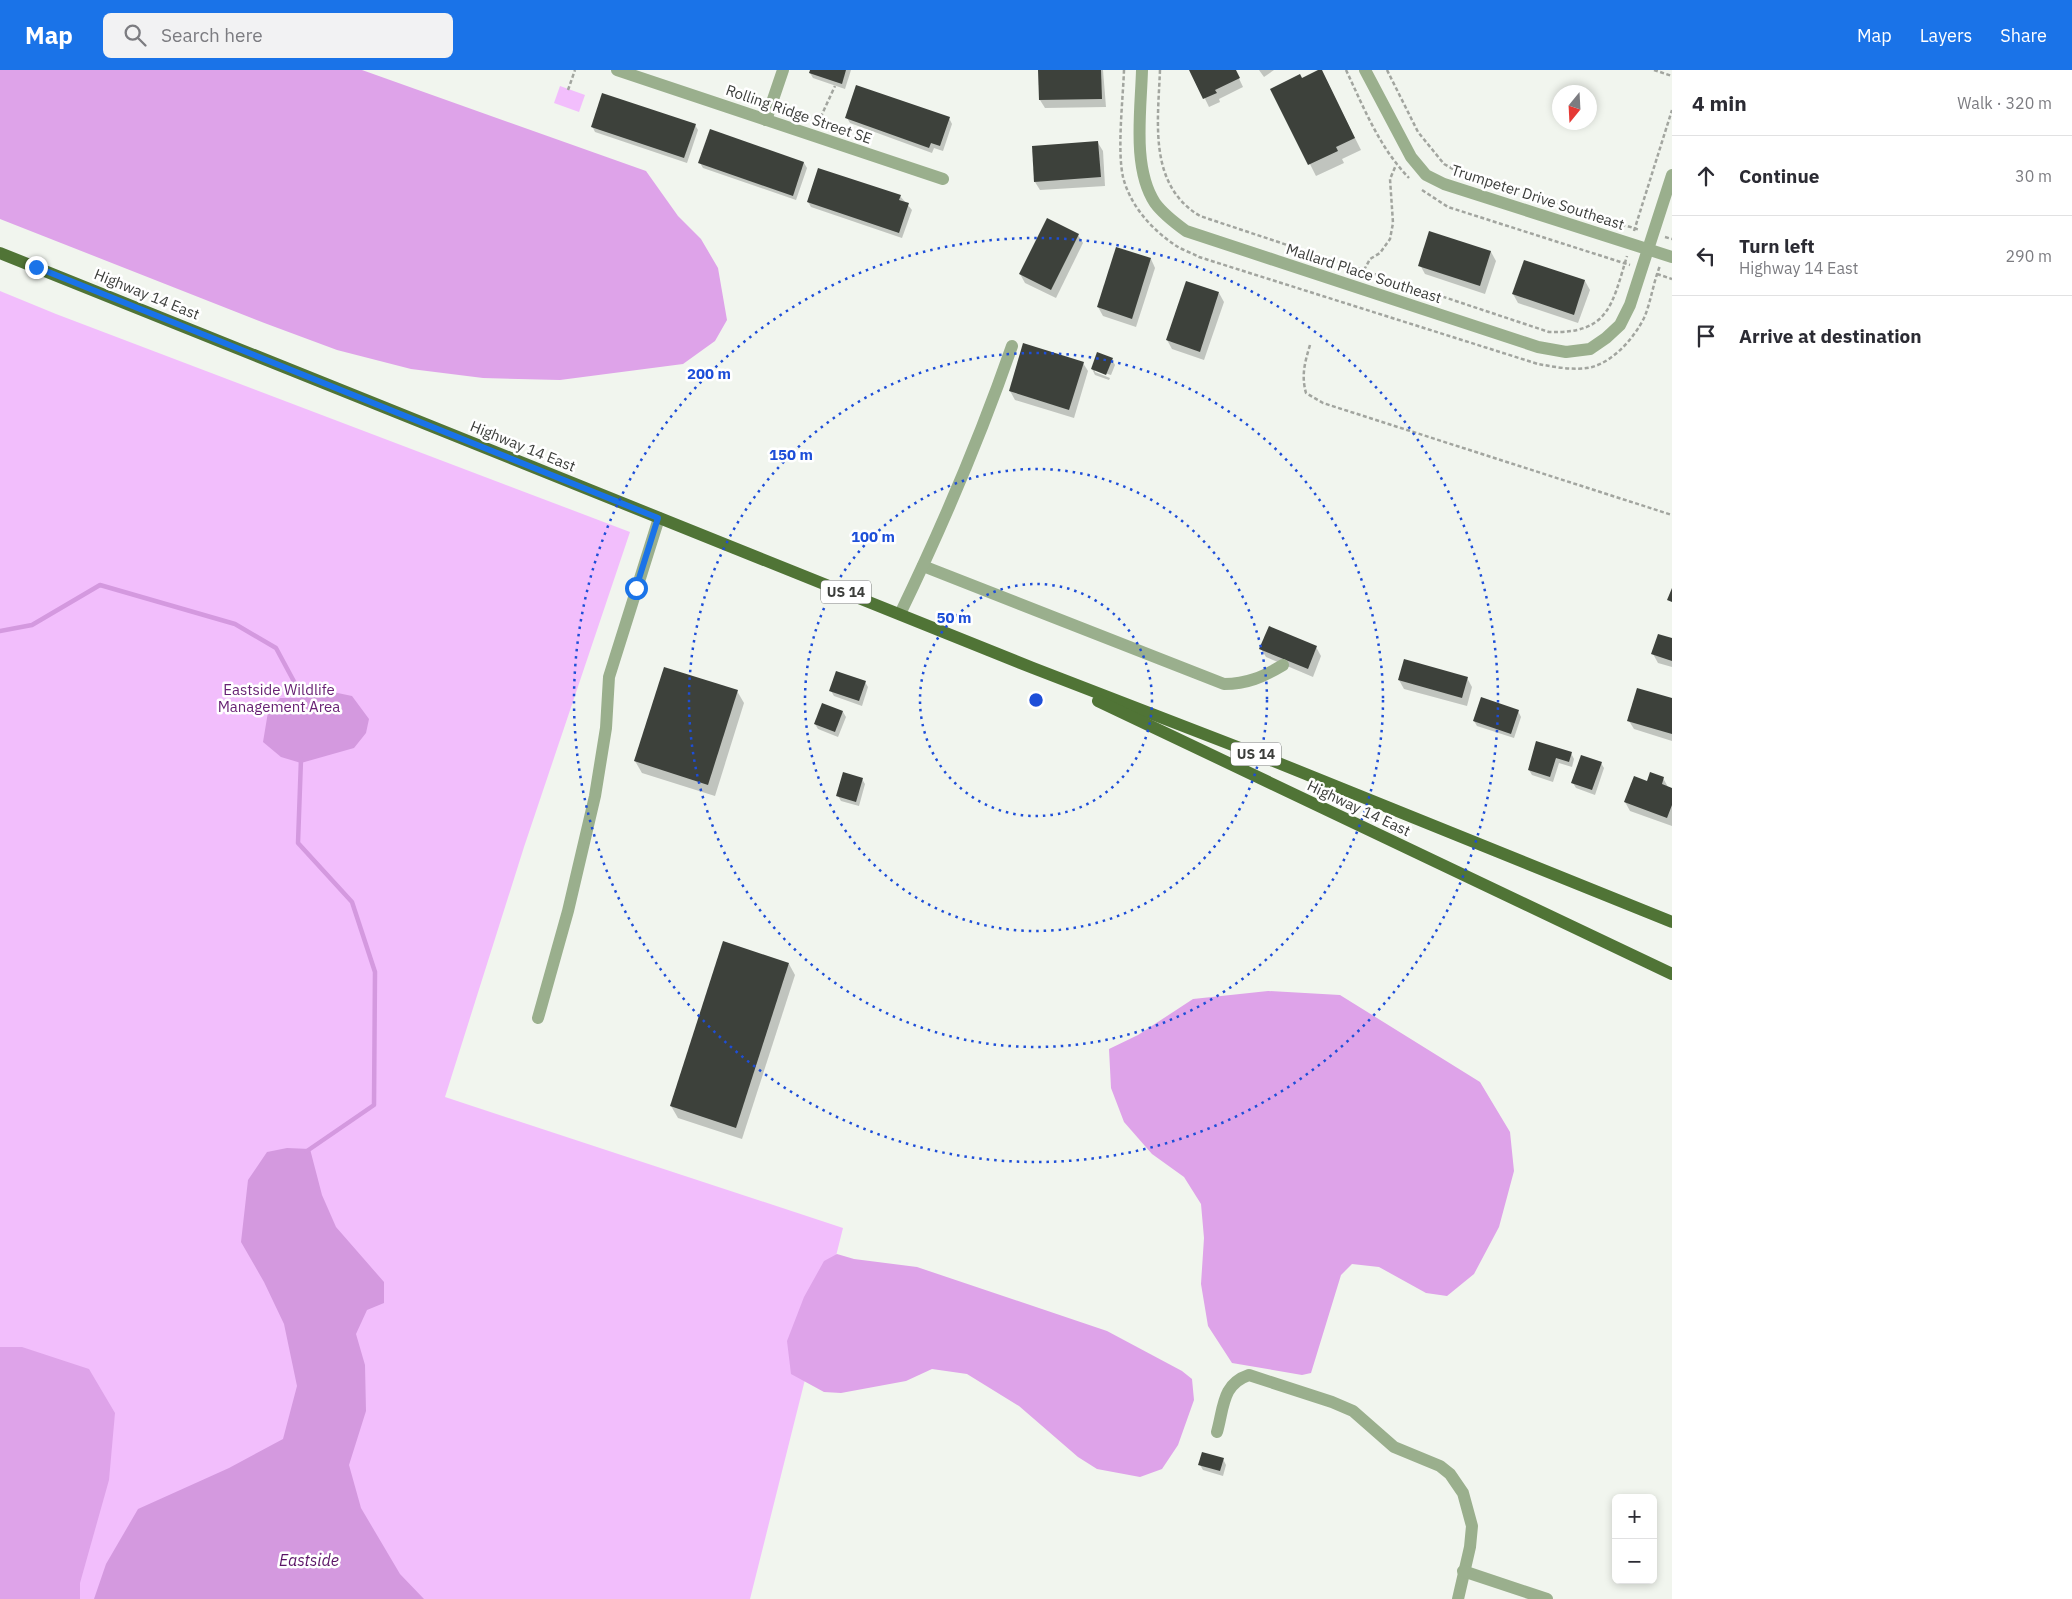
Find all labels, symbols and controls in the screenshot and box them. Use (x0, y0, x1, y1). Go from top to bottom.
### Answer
search box (103, 13, 453, 58)
text: Map (25, 19, 73, 51)
icon: search (121, 21, 149, 49)
text: Search here (161, 23, 263, 47)
text: Map (1857, 24, 1892, 47)
text: Layers (1920, 24, 1972, 47)
text: Share (2000, 24, 2047, 47)
street label: Rolling Ridge Street SE (723, 80, 875, 148)
north arrow (1552, 85, 1597, 130)
text: 4 min (1692, 89, 1747, 117)
text: Walk · 320 m (1957, 93, 2052, 113)
street label: Trumpeter Drive Southeast (1449, 160, 1627, 234)
icon: ahead (1692, 162, 1720, 190)
text: Continue (1739, 164, 1819, 188)
text: 30 m (2015, 166, 2052, 186)
text: Turn left (1739, 234, 1815, 258)
street label: Mallard Place Southeast (1284, 239, 1444, 307)
icon: left (1692, 242, 1720, 270)
text: 290 m (2005, 246, 2052, 266)
route end (25, 256, 48, 279)
text: Highway 14 East (1739, 258, 1858, 278)
street label: Highway 14 East (92, 264, 202, 324)
icon: arrive (1692, 322, 1720, 350)
text: Arrive at destination (1739, 324, 1922, 348)
text: 200 m (687, 364, 731, 383)
street label: Highway 14 East (468, 416, 578, 476)
text: 150 m (769, 445, 813, 464)
text: 100 m (851, 527, 895, 546)
route start (625, 577, 648, 600)
road number: US 14 (821, 581, 871, 604)
text: 50 m (937, 608, 971, 627)
park label: Eastside Wildlife Management Area (218, 680, 340, 716)
centre of rings (1027, 691, 1045, 709)
road number: US 14 (1231, 742, 1281, 766)
street label: Highway 14 East (1304, 776, 1414, 840)
map controls (1612, 1494, 1657, 1584)
button: + (1612, 1494, 1657, 1539)
button: − (1612, 1539, 1657, 1584)
water label: Eastside (279, 1550, 339, 1570)

